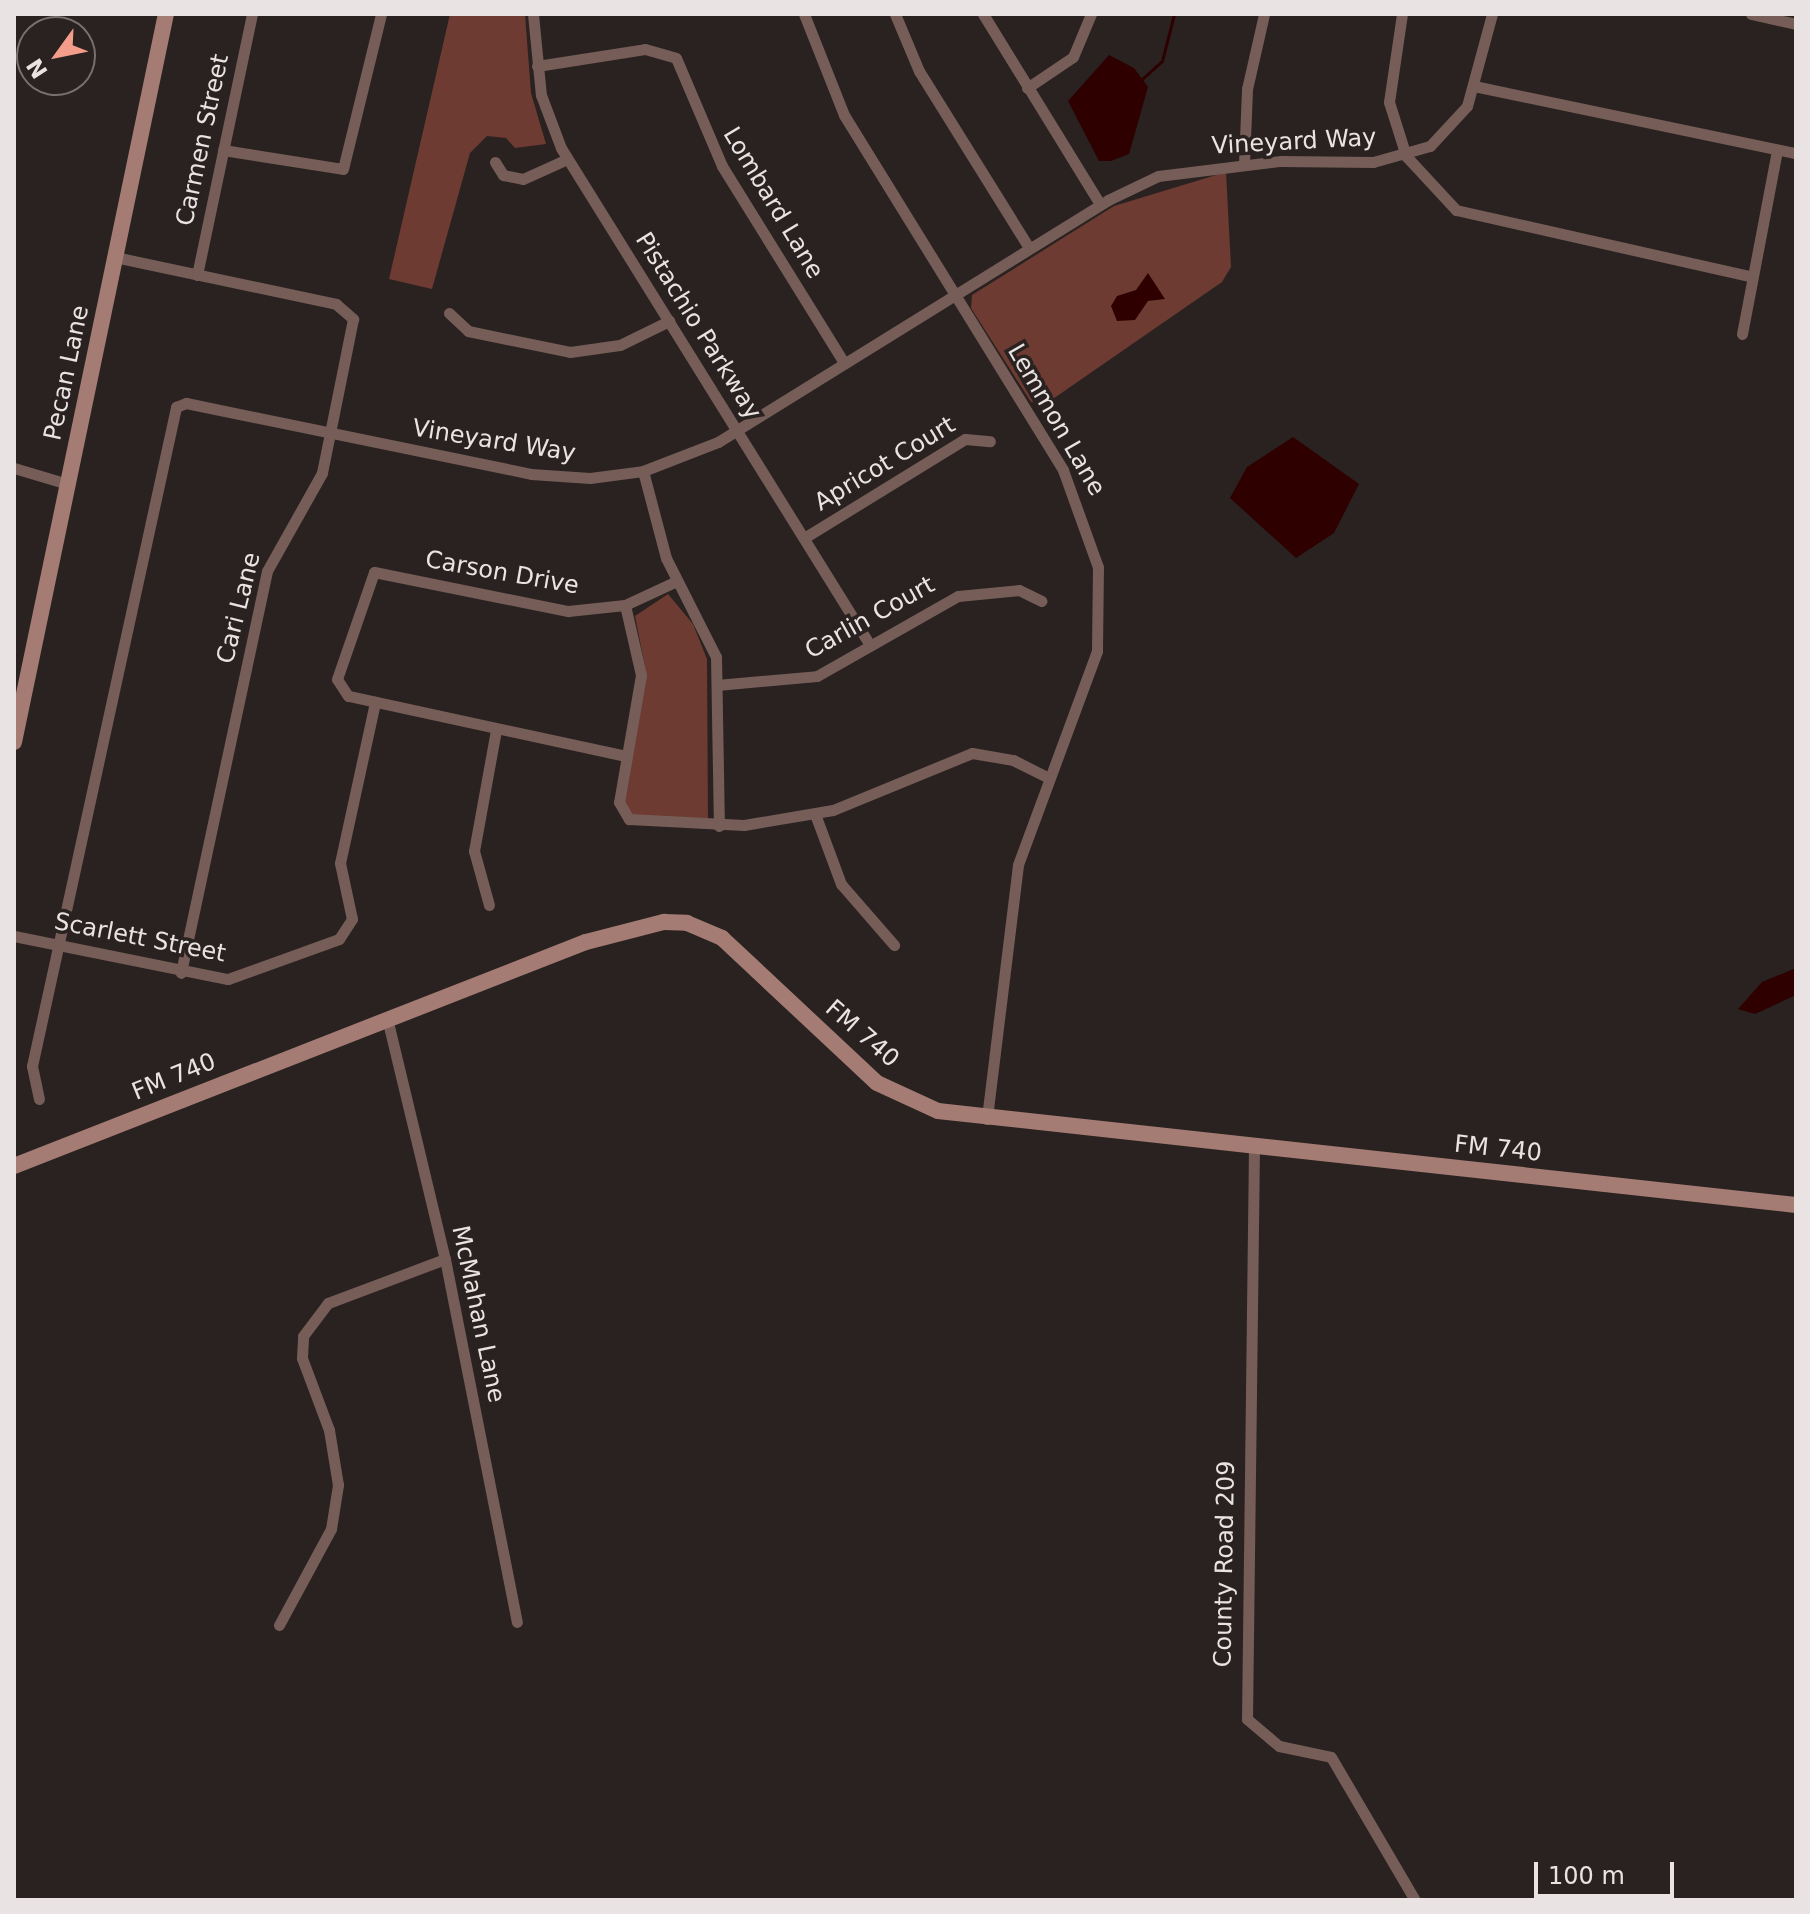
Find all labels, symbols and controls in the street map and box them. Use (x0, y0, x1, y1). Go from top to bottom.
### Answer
north arrow (16, 16, 96, 96)
street label: Carmen Street (171, 52, 235, 228)
text: N (22, 54, 53, 83)
street label: Lombard Lane (717, 122, 829, 284)
street label: Vineyard Way (1211, 123, 1377, 161)
street label: Pistachio Parkway (629, 227, 767, 425)
street label: Pecan Lane (39, 303, 95, 443)
street label: Lemmon Lane (1001, 339, 1111, 501)
street label: Apricot Court (809, 411, 961, 517)
street label: Vineyard Way (410, 414, 578, 468)
street label: Carson Drive (423, 545, 581, 601)
street label: Cari Lane (211, 549, 267, 667)
street label: Carlin Court (800, 571, 940, 665)
street label: Scarlett Street (52, 907, 228, 969)
street label: FM 740 (819, 994, 905, 1074)
street label: FM 740 (128, 1047, 220, 1107)
street label: FM 740 (1453, 1130, 1543, 1168)
street label: McMahan Lane (445, 1223, 511, 1405)
street label: County Road 209 (1209, 1460, 1241, 1668)
scale bar (1538, 1846, 1678, 1896)
text: 100 m (1548, 1862, 1625, 1890)

